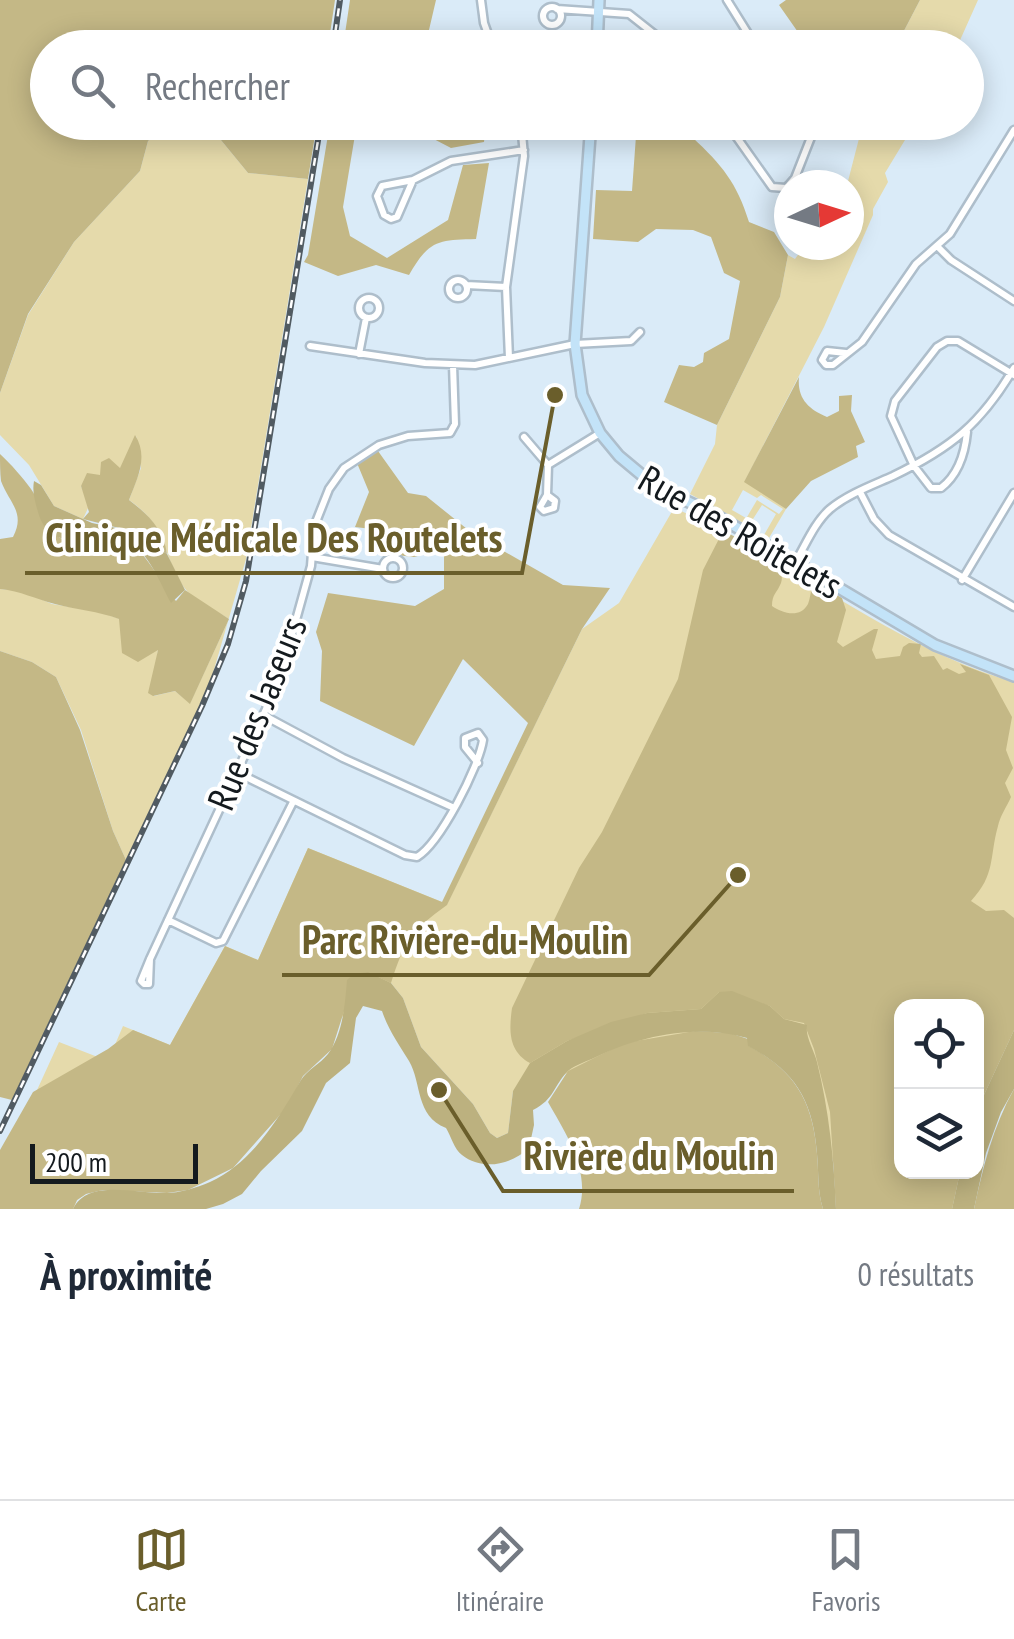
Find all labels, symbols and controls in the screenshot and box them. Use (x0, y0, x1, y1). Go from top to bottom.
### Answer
search box (30, 30, 984, 140)
icon: search (65, 58, 120, 113)
text: Rechercher (145, 61, 290, 110)
north arrow (774, 170, 864, 260)
street label: Rue des Roitelets (631, 453, 851, 609)
callout: Clinique Médicale Des Routelets (25, 503, 522, 573)
text: Clinique Médicale Des Routelets (46, 511, 503, 563)
street label: Rue des Jaseurs (195, 609, 317, 817)
callout: Parc Rivière-du-Moulin (282, 905, 649, 975)
text: Parc Rivière-du-Moulin (302, 913, 628, 965)
map controls (894, 999, 984, 1179)
button: locate (894, 999, 984, 1089)
button: layers (894, 1089, 984, 1179)
callout: Rivière du Moulin (503, 1121, 794, 1191)
text: Rivière du Moulin (524, 1129, 774, 1181)
scale bar (30, 1139, 198, 1184)
text: 200 m (45, 1143, 107, 1180)
text: À proximité (40, 1247, 212, 1302)
text: 0 résultats (857, 1253, 974, 1295)
tab: Carte (134, 1522, 189, 1619)
tab: Itinéraire (456, 1522, 544, 1619)
tab: Favoris (811, 1522, 880, 1619)

